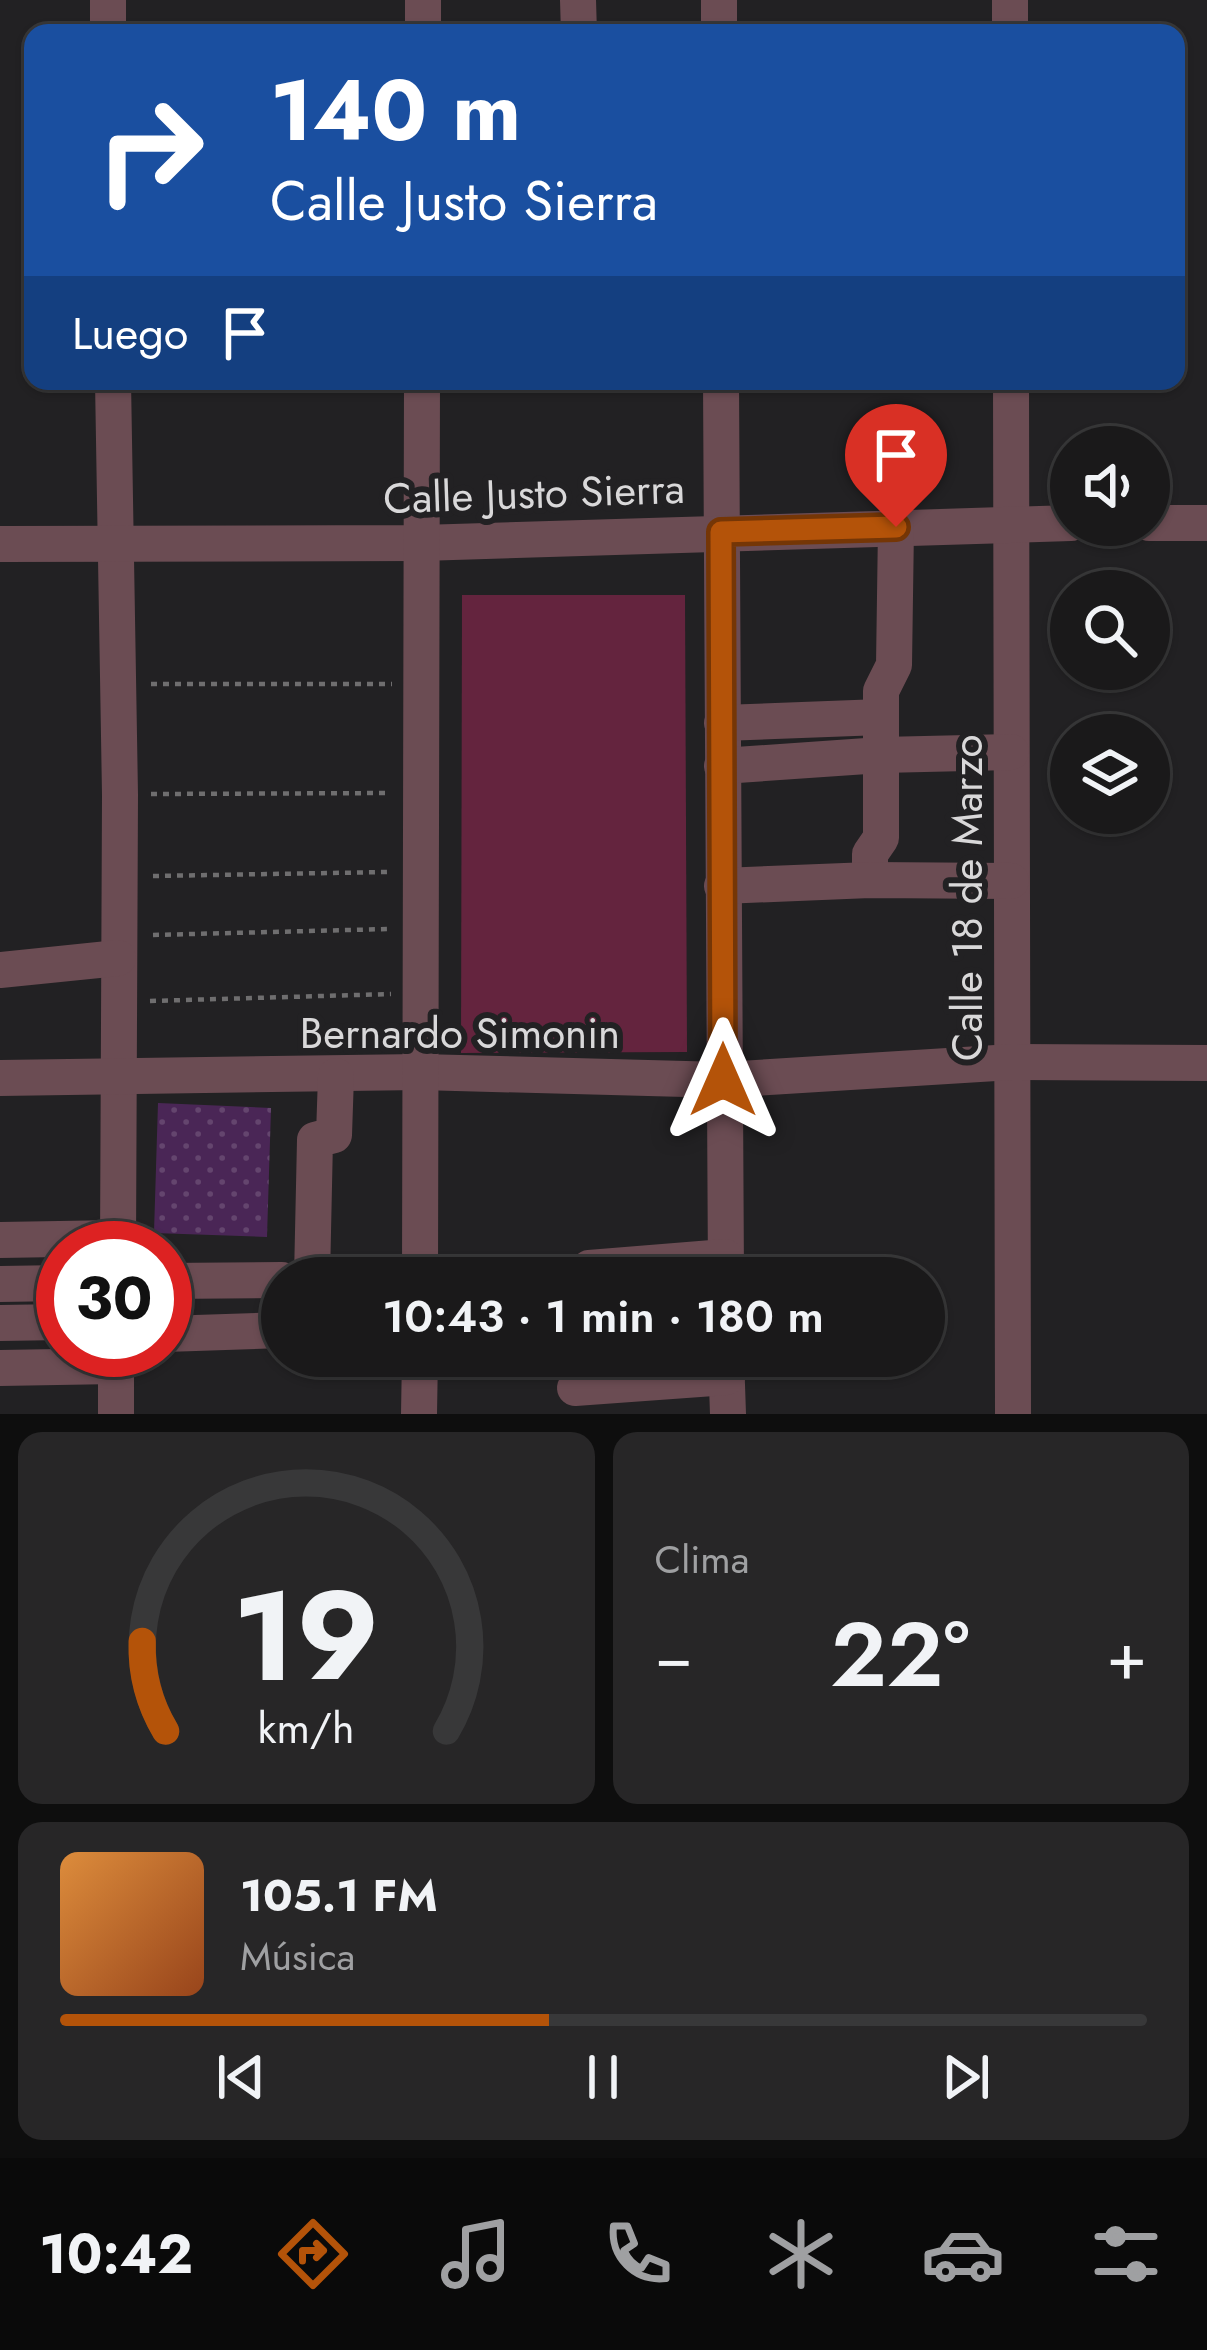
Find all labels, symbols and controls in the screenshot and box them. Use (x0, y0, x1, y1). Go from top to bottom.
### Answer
text: 140 m (270, 50, 521, 172)
icon: right (72, 72, 228, 228)
text: Calle Justo Sierra (270, 162, 658, 240)
icon: arrive (212, 300, 278, 366)
text: Luego (72, 301, 188, 366)
pin (845, 404, 947, 527)
icon: arrive (863, 422, 929, 488)
map controls (1050, 426, 1170, 834)
button: sound (1050, 426, 1170, 546)
street label: Calle Justo Sierra (382, 458, 686, 529)
button: search (1050, 570, 1170, 690)
button: layers (1050, 714, 1170, 834)
street label: Calle 18 de Marzo (937, 735, 998, 1061)
street label: Bernardo Simonin (300, 1003, 620, 1064)
position arrow (660, 1017, 786, 1143)
speed limit sign: 30 (36, 1221, 192, 1377)
text: 10:43 · 1 min · 180 m (382, 1284, 824, 1349)
text: Clima (655, 1531, 750, 1588)
text: 19 (233, 1546, 380, 1727)
text: 22° (830, 1590, 970, 1720)
text: − (655, 1608, 693, 1704)
text: + (1106, 1608, 1147, 1704)
text: km/h (258, 1697, 355, 1759)
text: 105.1 FM (240, 1863, 438, 1928)
text: Música (240, 1928, 355, 1985)
icon: previous (208, 2044, 274, 2110)
icon: pause (570, 2044, 636, 2110)
icon: next (933, 2044, 999, 2110)
icon: directions (271, 2212, 355, 2296)
icon: music (434, 2212, 518, 2296)
icon: phone (596, 2212, 680, 2296)
icon: climate (759, 2212, 843, 2296)
icon: car (921, 2212, 1005, 2296)
icon: filters (1084, 2212, 1168, 2296)
text: 10:42 (39, 2215, 193, 2293)

